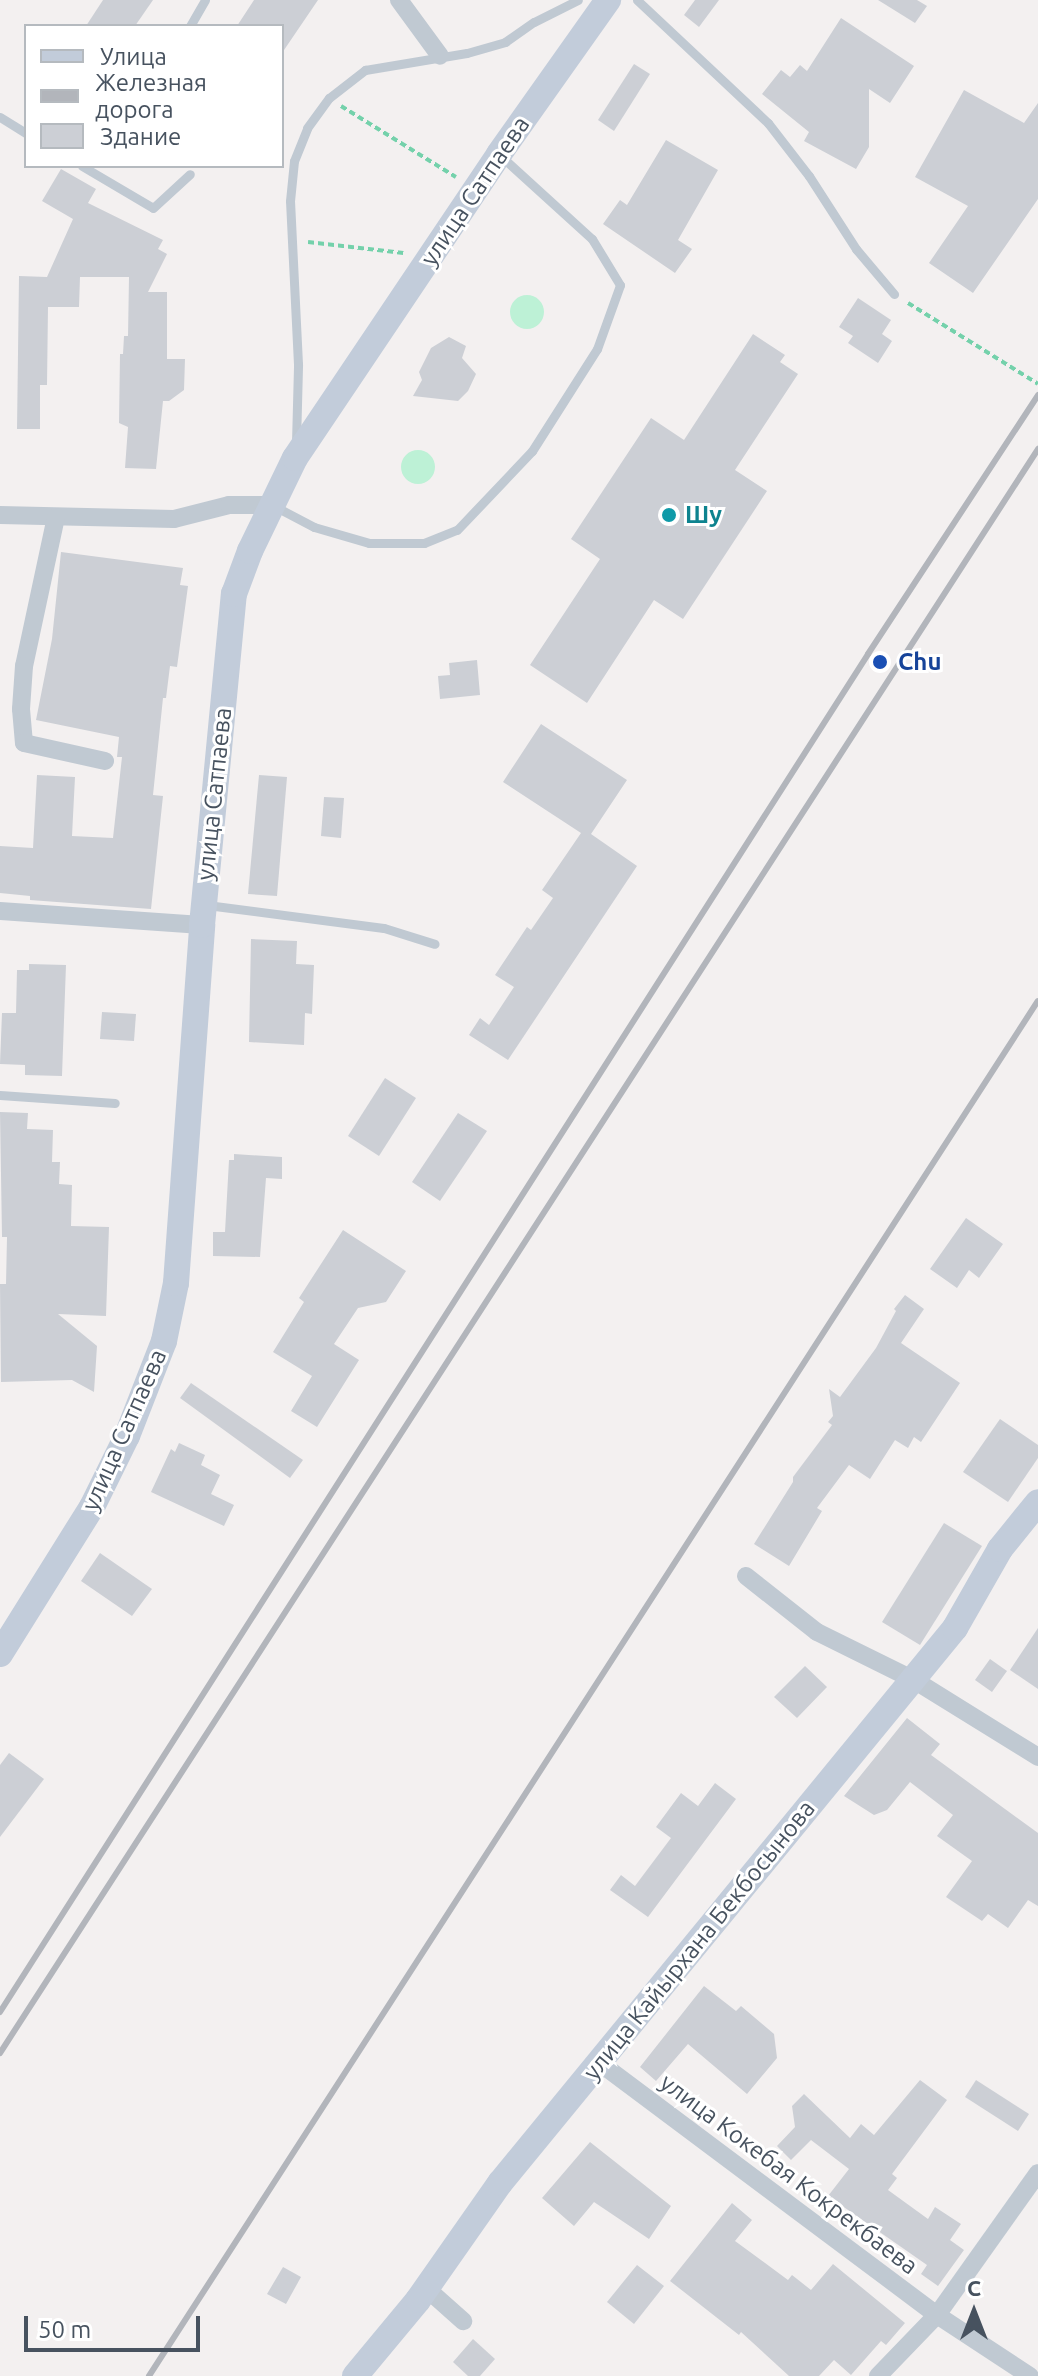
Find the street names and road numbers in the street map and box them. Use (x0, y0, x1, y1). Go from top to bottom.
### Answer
street label: улица Сатпаева (414, 111, 536, 271)
street label: улица Сатпаева (191, 706, 237, 882)
street label: улица Сатпаева (75, 1345, 173, 1515)
street label: улица Кайырхана Бекбосынова (577, 1794, 821, 2086)
street label: улица Кокебая Кокрекбаева (654, 2068, 924, 2280)

